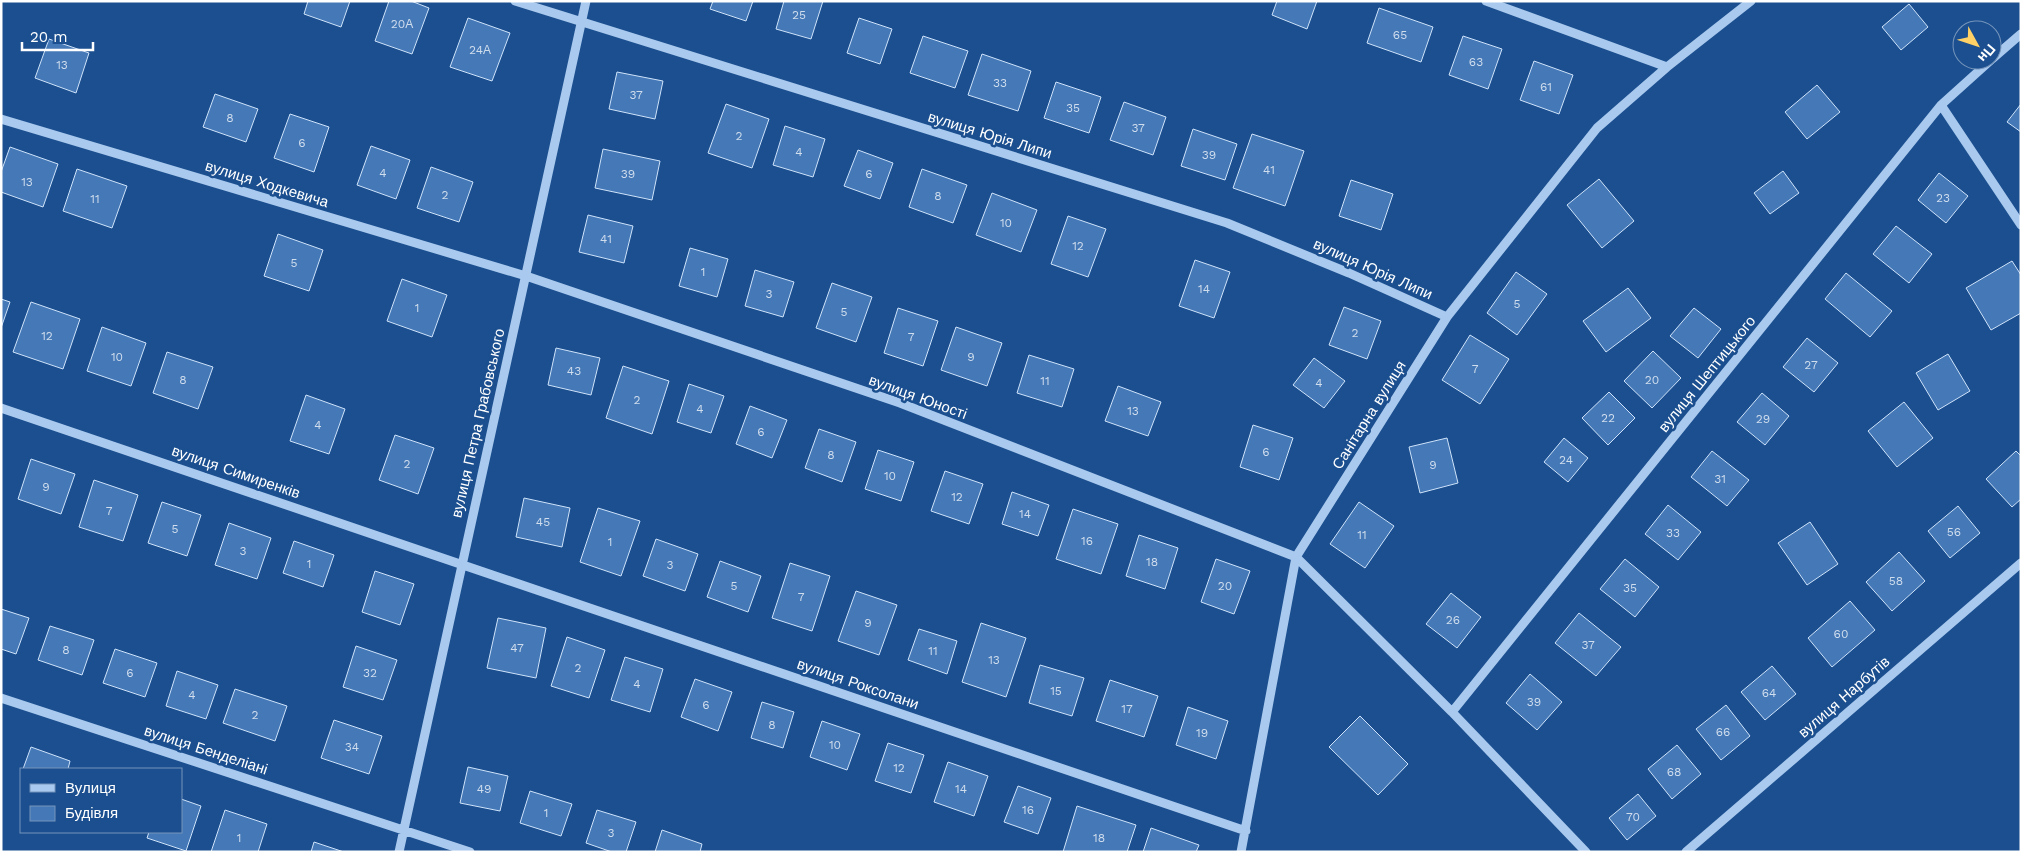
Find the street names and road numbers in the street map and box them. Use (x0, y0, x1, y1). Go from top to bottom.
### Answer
street label: вулиця Юрія Липи (926, 108, 1054, 162)
street label: вулиця Ходкевича (203, 157, 331, 212)
street label: вулиця Юрія Липи (1311, 235, 1435, 303)
street label: вулиця Шептицького (1655, 312, 1759, 436)
street label: вулиця Петра Грабовського (447, 327, 509, 519)
street label: Санітарна вулиця (1328, 357, 1410, 473)
street label: вулиця Юності (866, 371, 970, 423)
street label: вулиця Симиренків (169, 442, 303, 502)
street label: вулиця Нарбутів (1795, 652, 1893, 742)
street label: вулиця Роксолани (795, 655, 921, 713)
street label: вулиця Бенделіані (142, 722, 270, 778)

